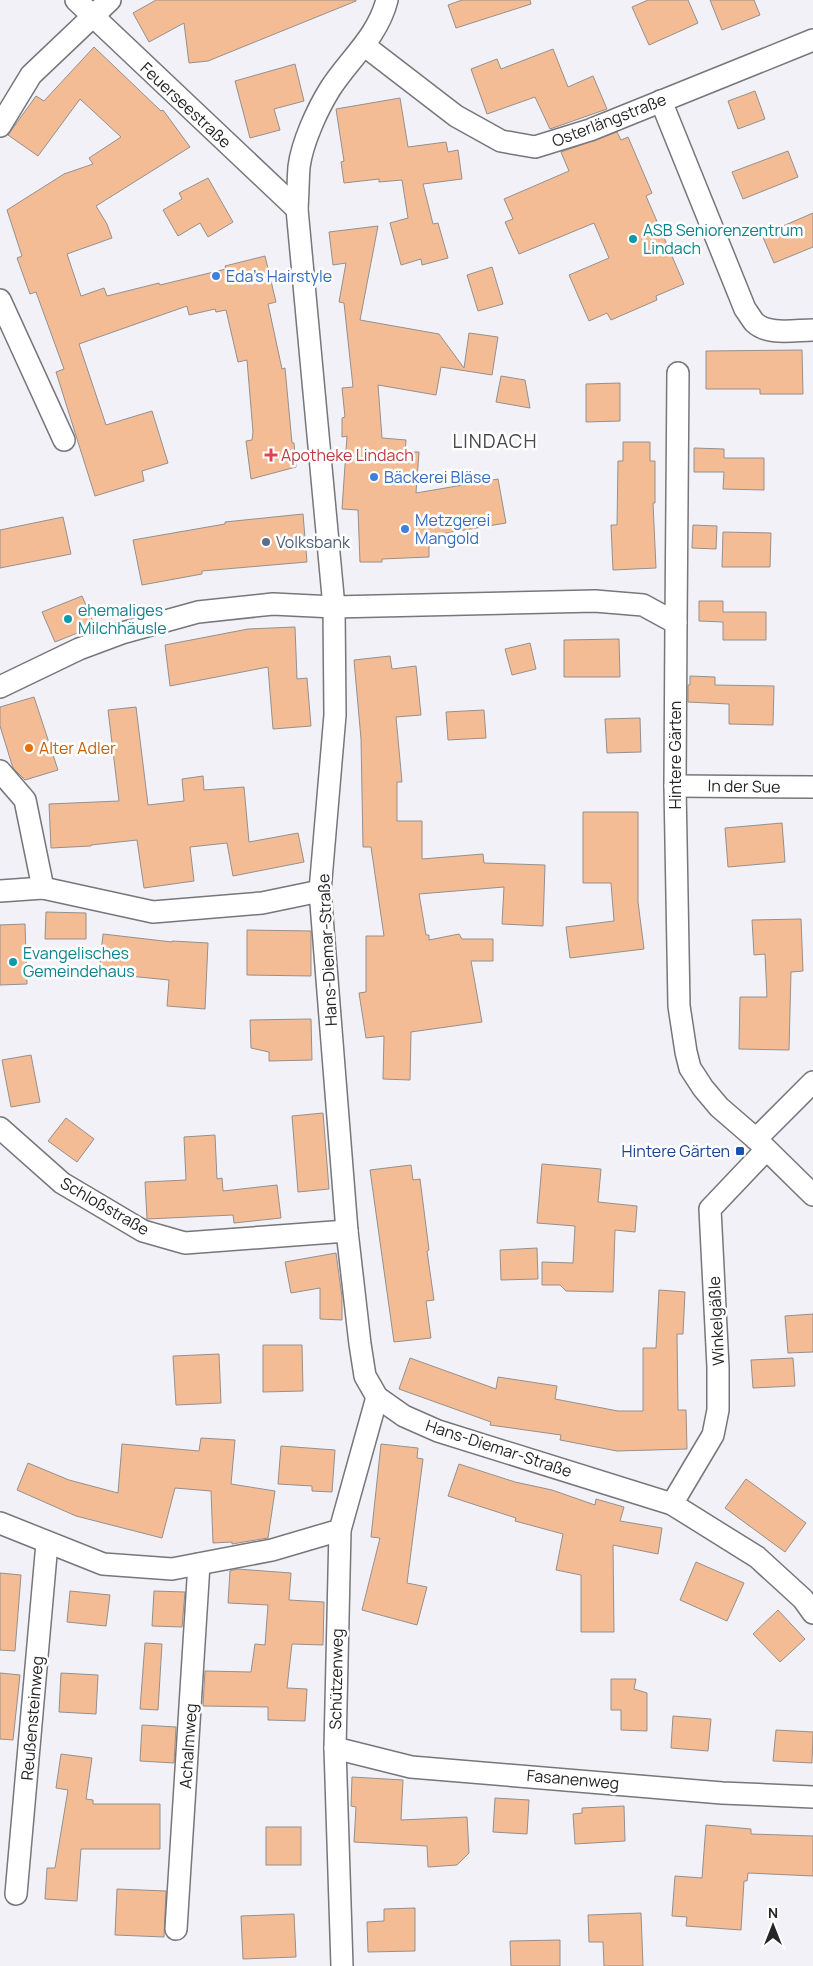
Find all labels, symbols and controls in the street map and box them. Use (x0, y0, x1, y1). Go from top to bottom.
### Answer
street label: Feuerseestraße (136, 57, 236, 153)
street label: Osterlängstraße (549, 88, 669, 152)
place label: ASB Seniorenzentrum Lindach (643, 219, 803, 259)
marker: ASB Seniorenzentrum Lindach (627, 233, 639, 245)
place label: Eda's Hairstyle (226, 265, 332, 287)
marker: Eda's Hairstyle (210, 270, 222, 282)
district label: LINDACH (453, 428, 537, 454)
place label: Apotheke Lindach (281, 444, 414, 466)
marker: Apotheke Lindach (265, 449, 277, 461)
place label: Bäckerei Bläse (384, 466, 491, 488)
marker: Bäckerei Bläse (368, 471, 380, 483)
place label: Metzgerei Mangold (415, 509, 490, 549)
marker: Metzgerei Mangold (399, 523, 411, 535)
place label: Volksbank (276, 531, 351, 553)
marker: Volksbank (260, 536, 272, 548)
place label: ehemaliges Milchhäusle (78, 599, 167, 639)
marker: ehemaliges Milchhäusle (62, 613, 74, 625)
street label: Hintere Gärten (664, 701, 686, 809)
place label: Alter Adler (39, 737, 116, 759)
marker: Alter Adler (23, 742, 35, 754)
street label: In der Sue (707, 774, 781, 798)
street label: Hans-Diemar-Straße (312, 873, 342, 1027)
place label: Evangelisches Gemeindehaus (23, 942, 135, 982)
marker: Evangelisches Gemeindehaus (7, 956, 19, 968)
place label: Hintere Gärten (622, 1140, 730, 1162)
marker: Hintere Gärten (734, 1145, 746, 1157)
street label: Schloßstraße (57, 1172, 153, 1240)
street label: Winkelgäßle (703, 1276, 729, 1366)
street label: Hans-Diemar-Straße (423, 1414, 575, 1482)
street label: Schützenweg (324, 1628, 348, 1730)
street label: Reußensteinweg (16, 1655, 48, 1781)
street label: Achalmweg (174, 1703, 202, 1789)
street label: Fasanenweg (526, 1764, 620, 1794)
north arrow (748, 1901, 798, 1951)
text: N (768, 1903, 778, 1922)

